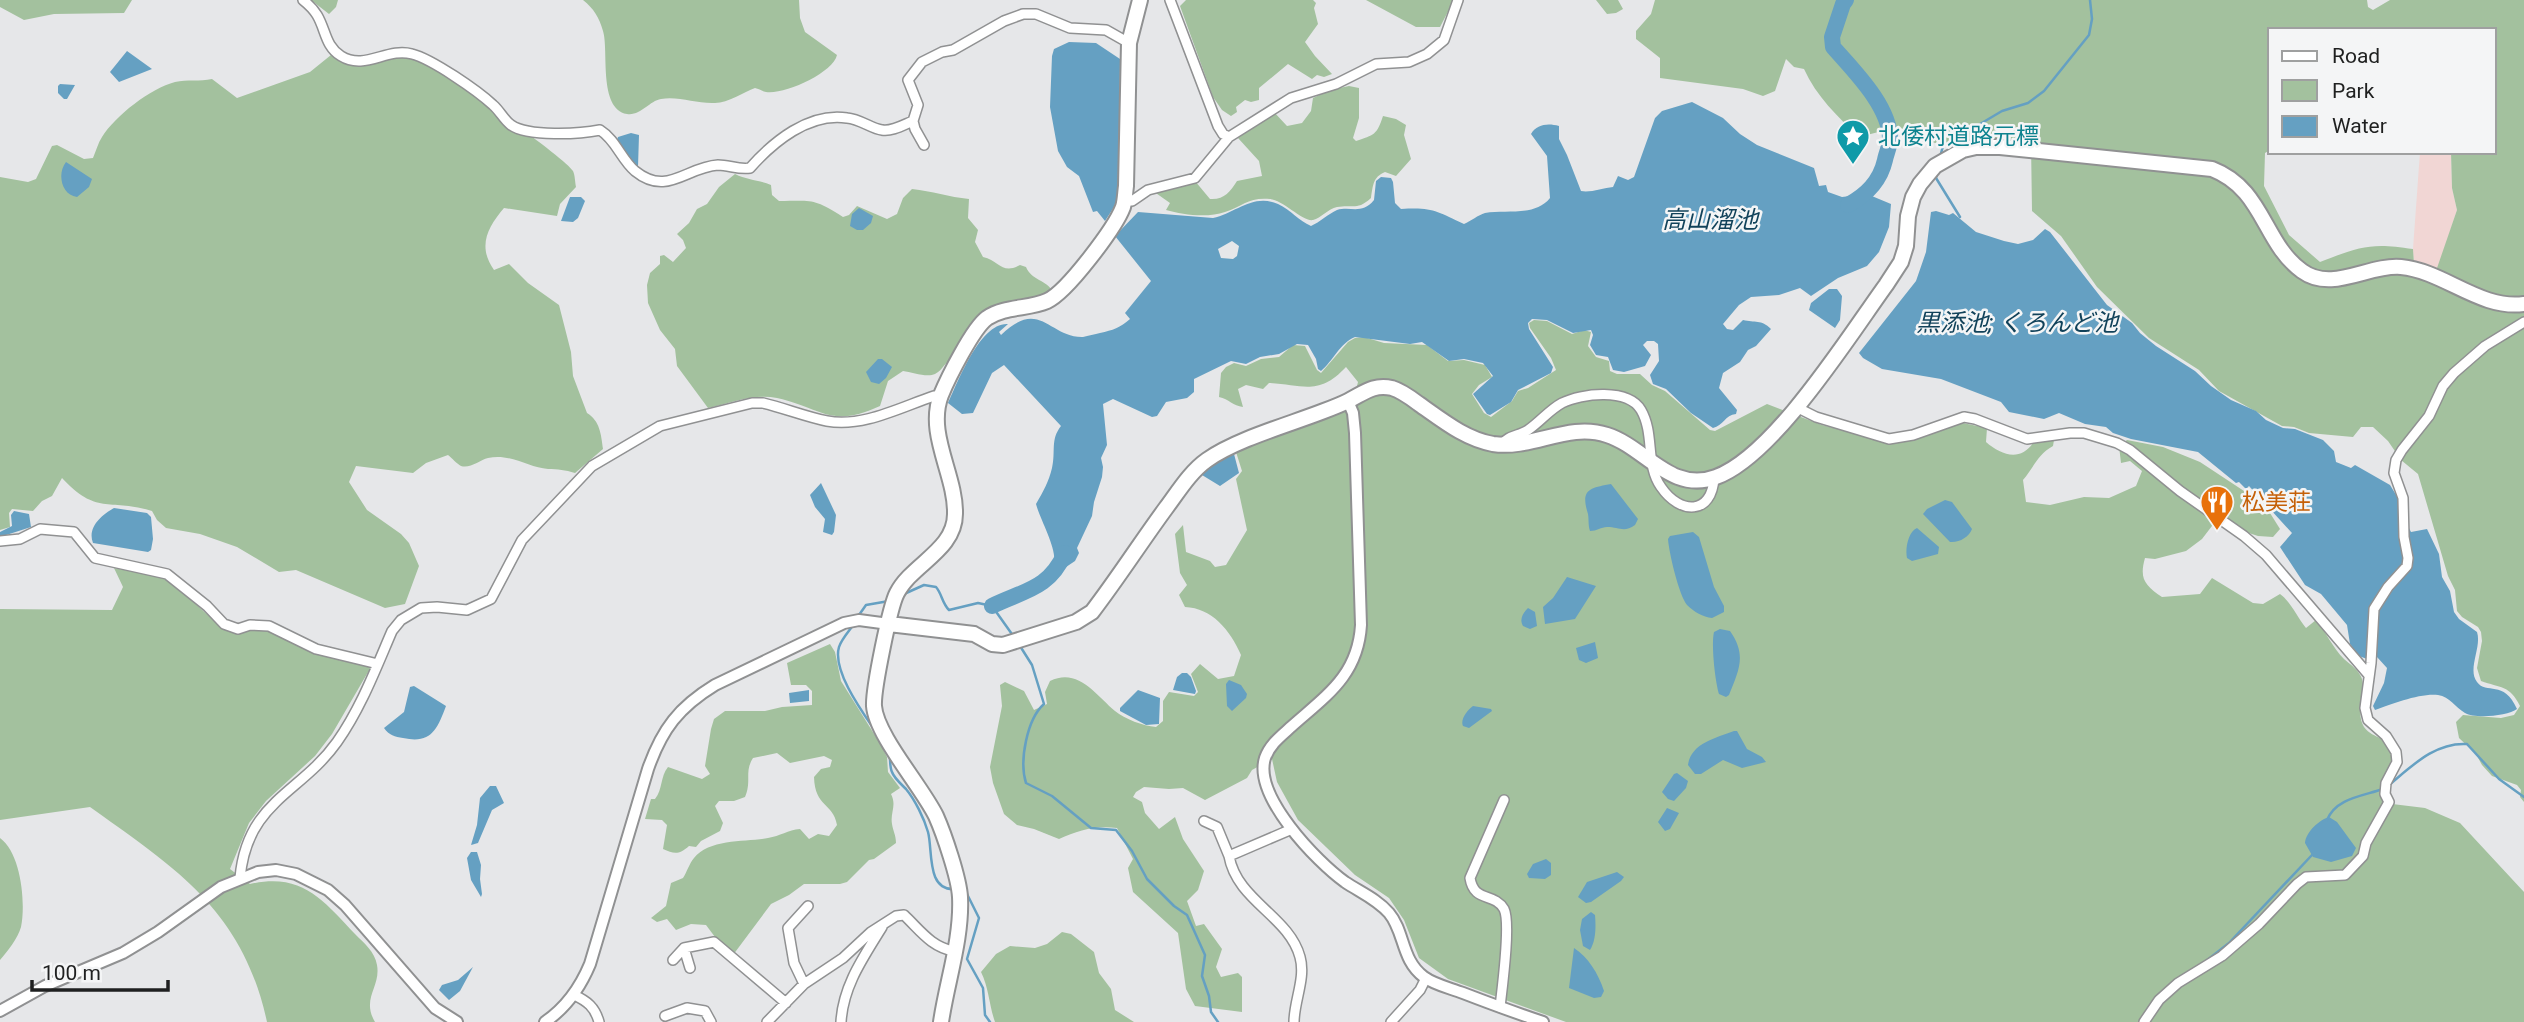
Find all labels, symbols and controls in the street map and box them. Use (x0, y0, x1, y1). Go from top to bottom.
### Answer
legend (2268, 28, 2496, 154)
text: Road (2332, 44, 2380, 68)
text: Park (2332, 79, 2375, 103)
text: Water (2332, 114, 2387, 138)
place icon: 北倭村道路元標 (1834, 117, 1872, 166)
place label: 北倭村道路元標 (1878, 123, 2039, 150)
water label: 高山溜池 (1662, 206, 1760, 234)
water label: 黒添池; くろんど池 (1916, 309, 2120, 337)
restaurant icon: 松美荘 (2198, 483, 2236, 532)
place label: 松美荘 (2242, 489, 2311, 516)
scale bar (32, 948, 168, 992)
text: 100 m (42, 961, 101, 985)

